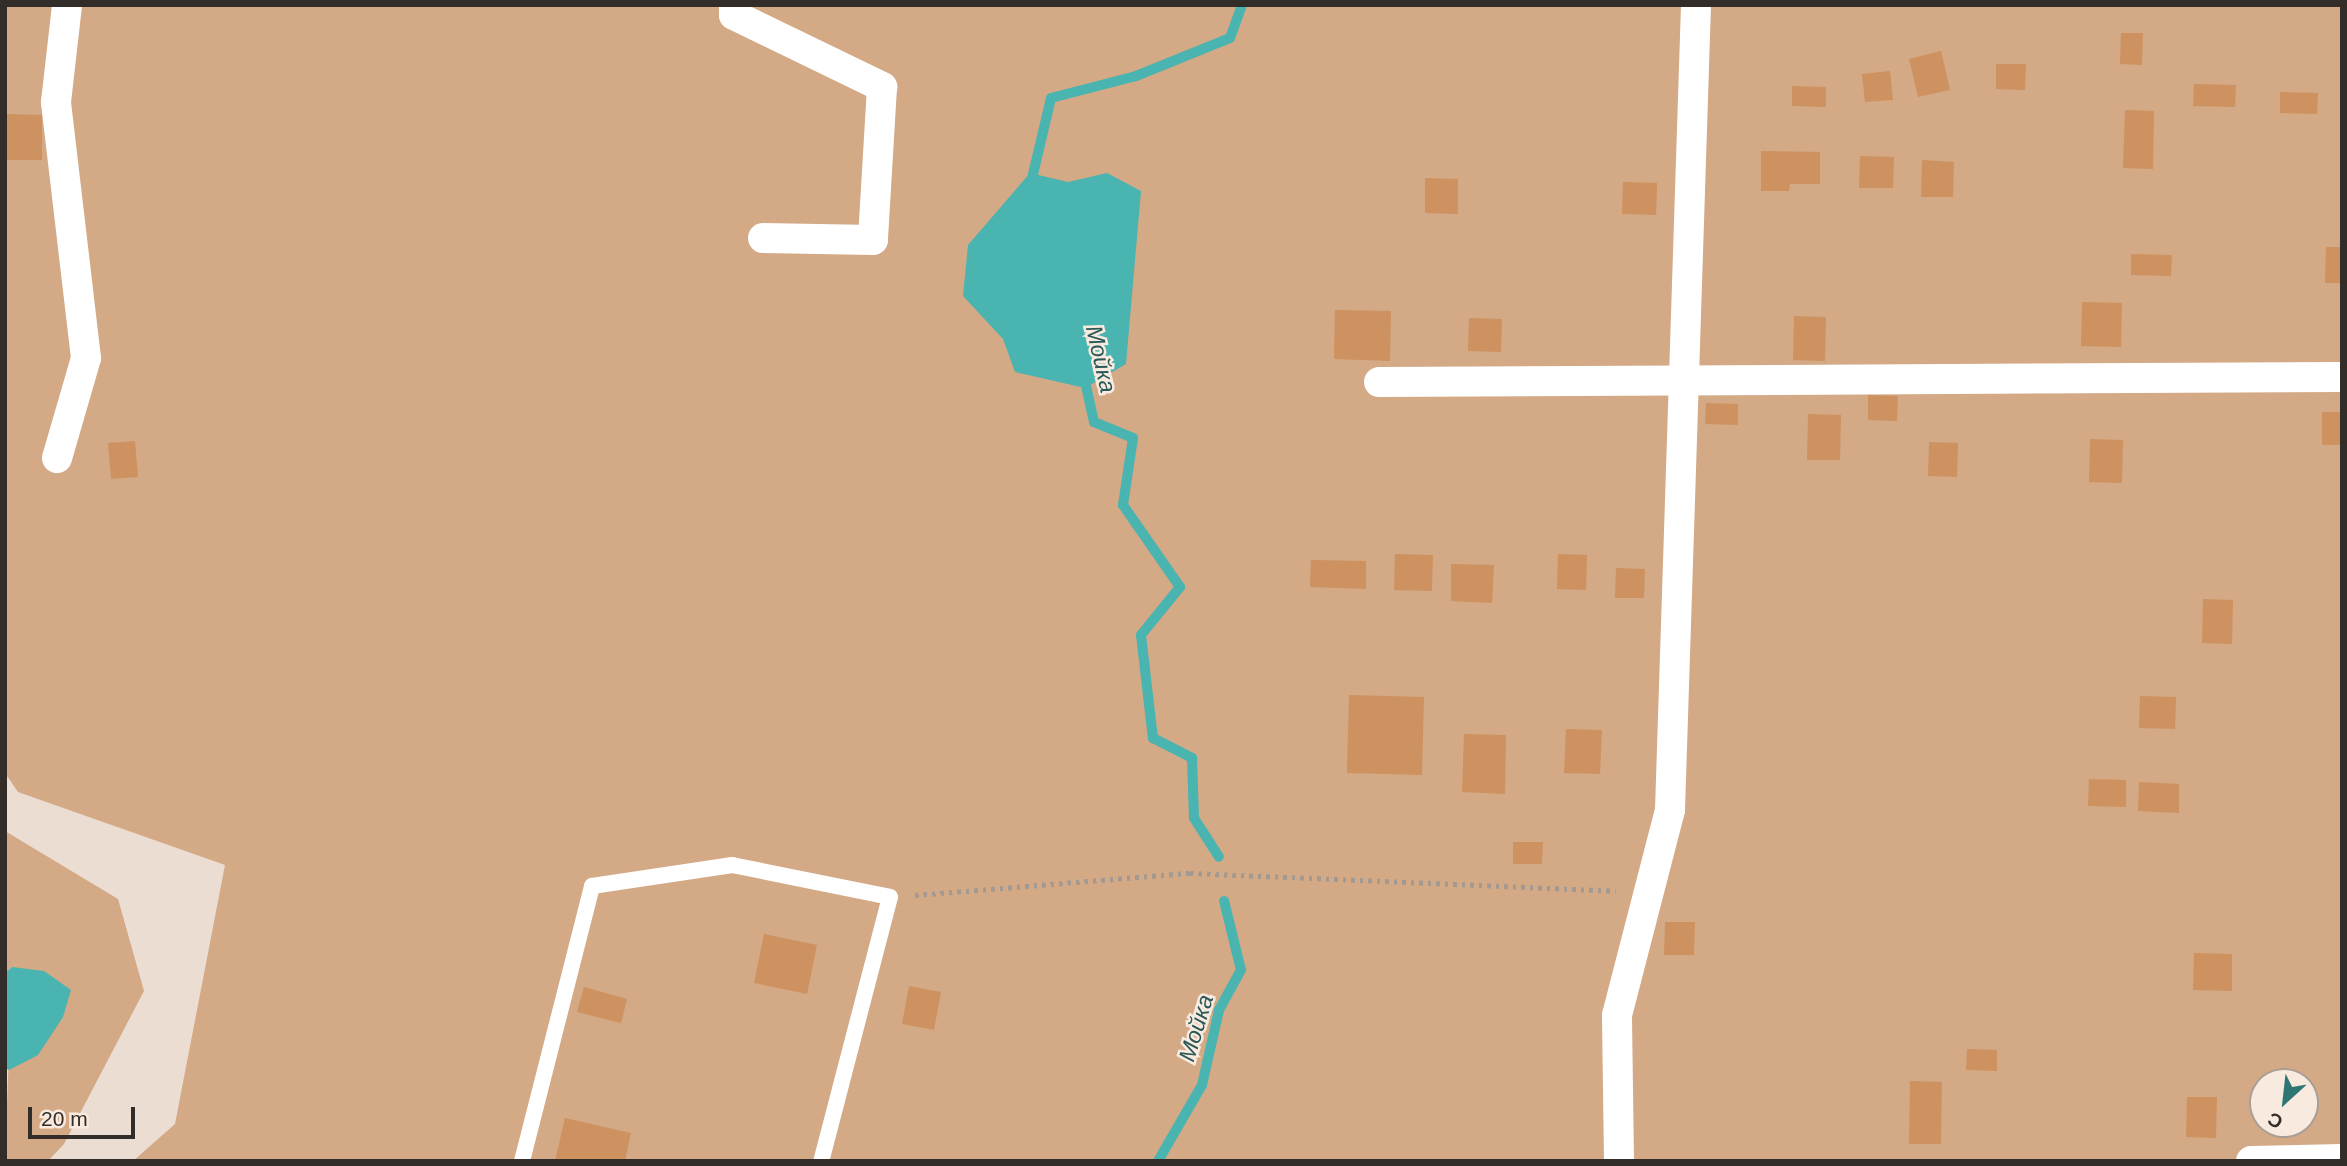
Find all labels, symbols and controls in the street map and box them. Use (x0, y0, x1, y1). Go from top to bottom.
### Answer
water label: Мойка (1080, 323, 1122, 395)
water label: Мойка (1173, 991, 1219, 1065)
north arrow (2249, 1068, 2319, 1138)
scale bar (32, 1092, 138, 1136)
text: 20 m (41, 1107, 88, 1130)
text: С (2264, 1108, 2286, 1133)

